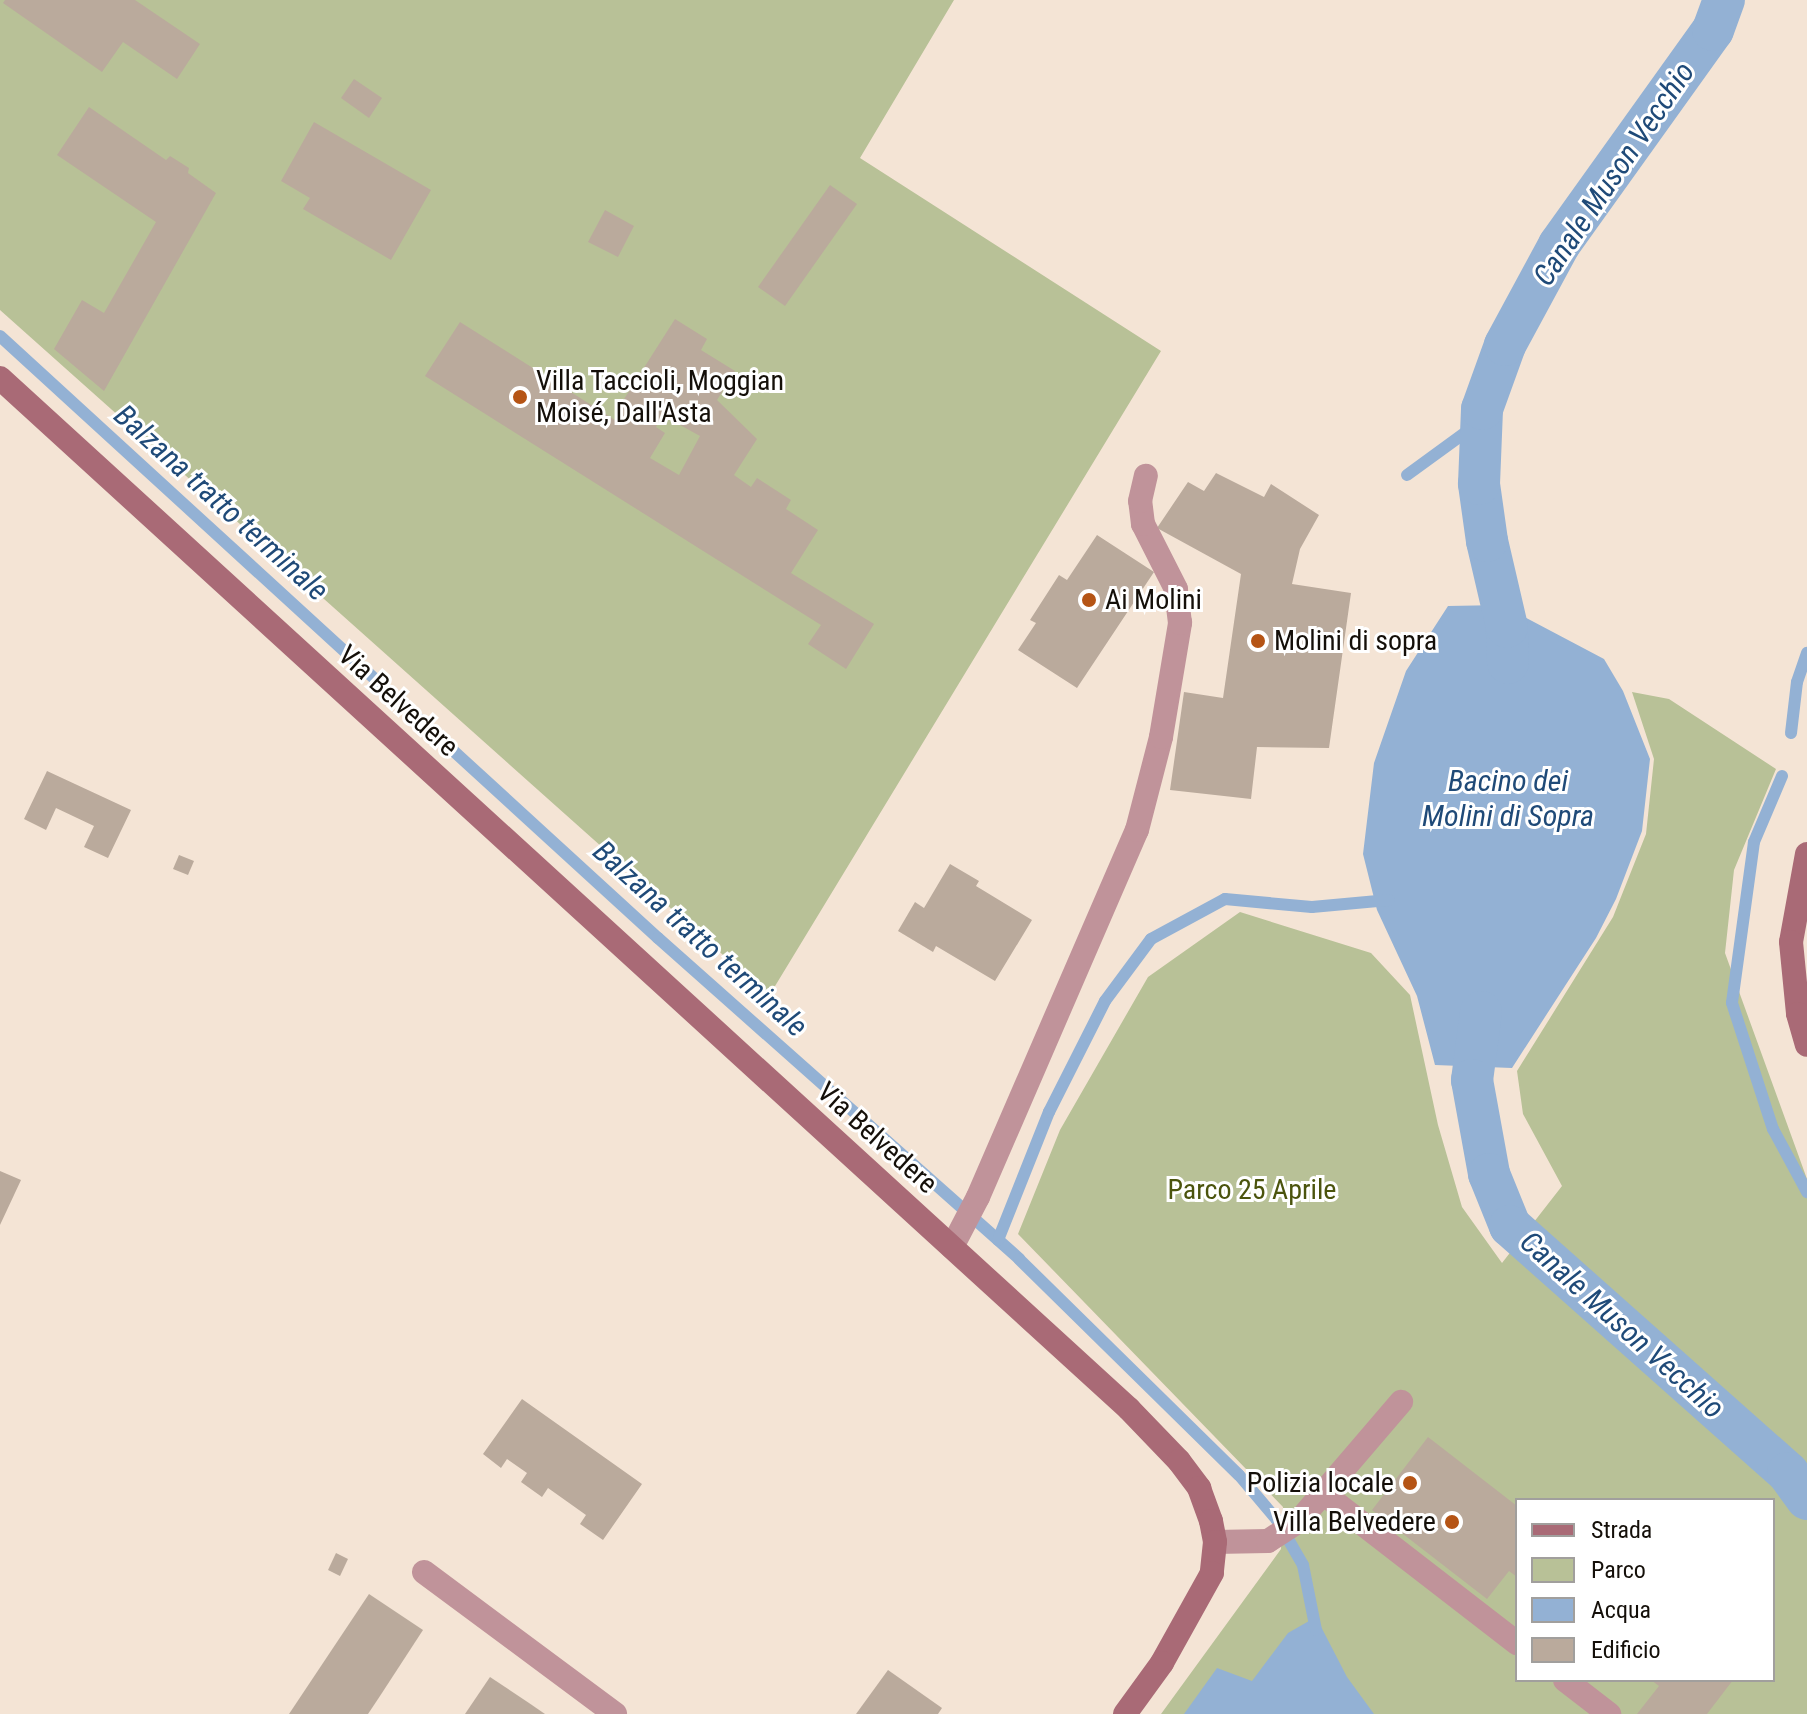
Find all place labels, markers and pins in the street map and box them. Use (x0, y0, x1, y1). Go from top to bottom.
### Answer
place label: Villa Taccioli, Moggian Moisé, Dall'Asta (536, 364, 785, 430)
marker: Villa Taccioli, Moggian Moisé, Dall'Asta (511, 388, 529, 406)
place label: Ai Molini (1105, 583, 1202, 617)
marker: Ai Molini (1080, 591, 1098, 609)
place label: Molini di sopra (1274, 624, 1437, 658)
marker: Molini di sopra (1249, 632, 1267, 650)
place label: Polizia locale (1247, 1466, 1394, 1500)
marker: Polizia locale (1401, 1474, 1419, 1492)
place label: Villa Belvedere (1273, 1505, 1436, 1539)
marker: Villa Belvedere (1443, 1513, 1461, 1531)

